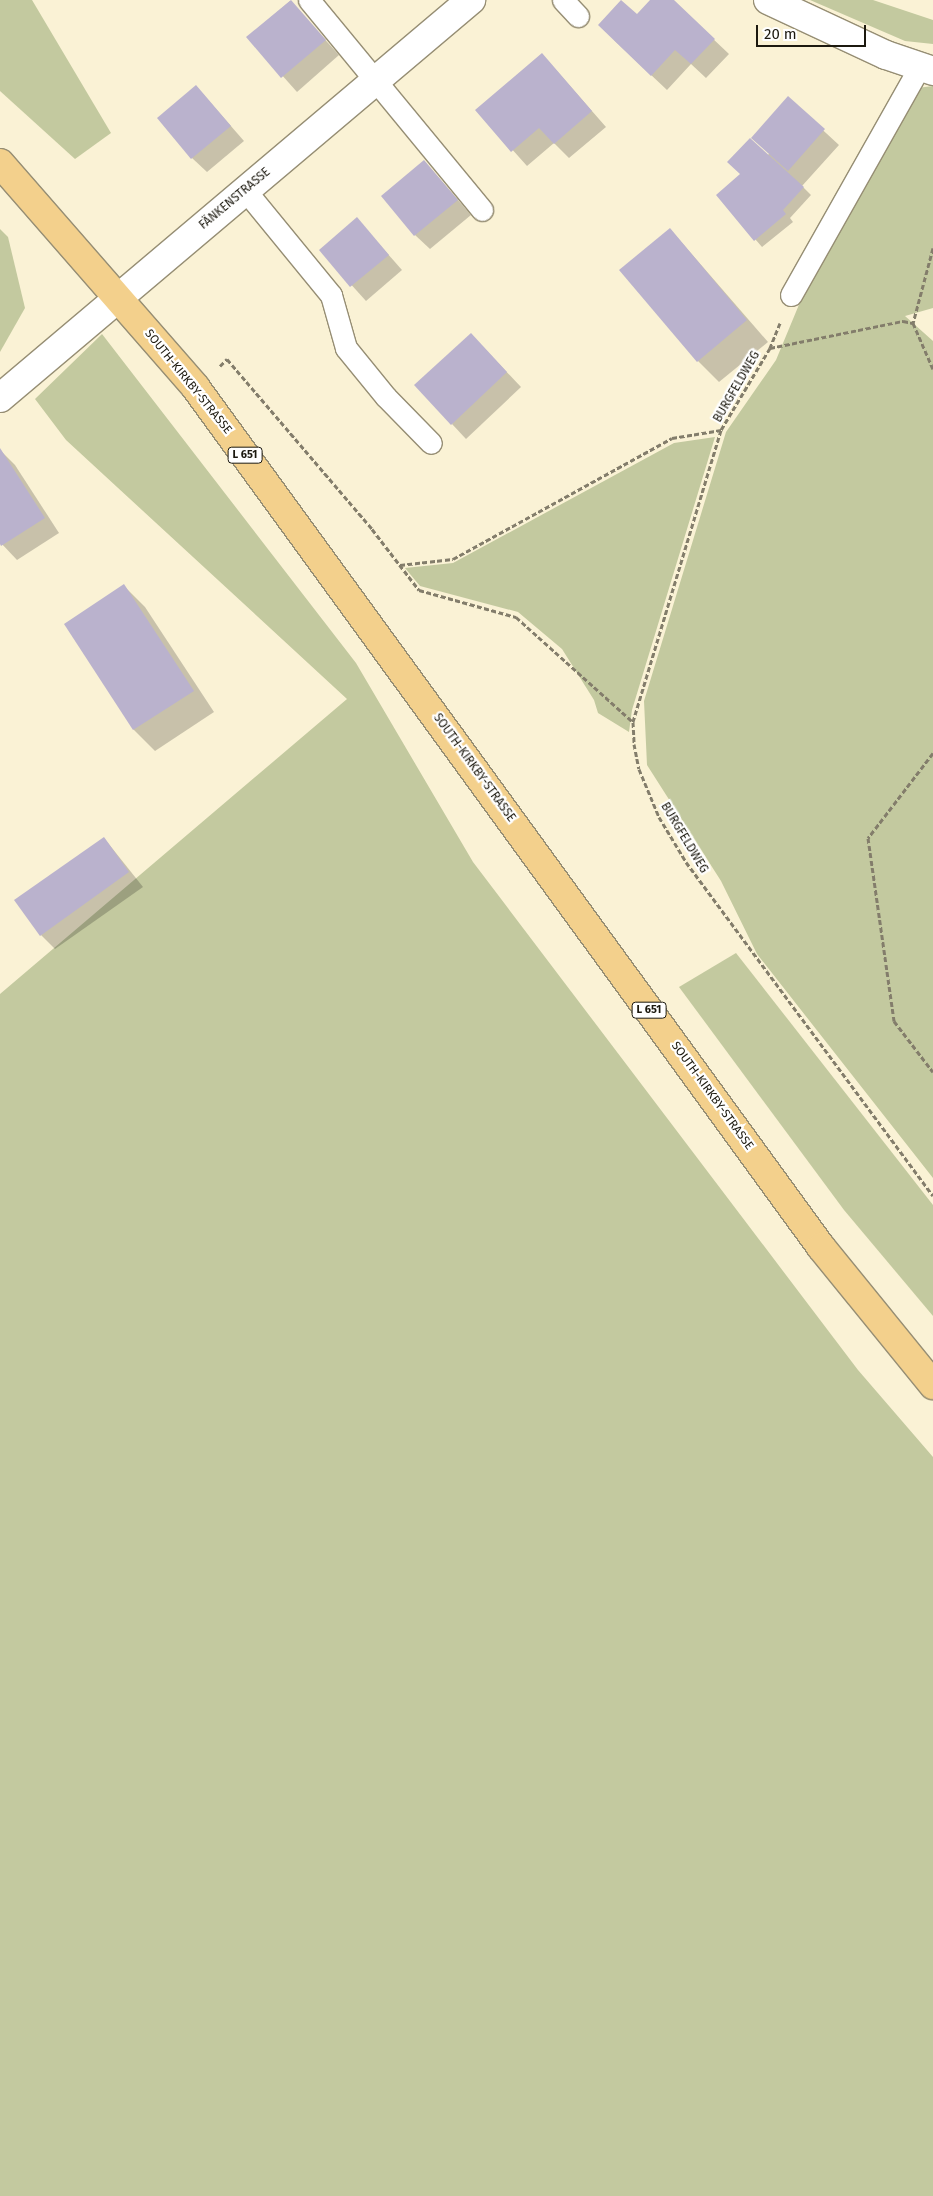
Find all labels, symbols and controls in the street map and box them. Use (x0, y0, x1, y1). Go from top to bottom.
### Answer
scale bar (758, 15, 868, 47)
text: 20 m (764, 25, 797, 43)
street label: FÄNKENSTRASSE (197, 165, 273, 233)
street label: SOUTH-KIRKBY-STRASSE (141, 327, 235, 437)
street label: BURGFELDWEG (711, 349, 763, 425)
road number: L 651 (228, 446, 262, 464)
street label: SOUTH-KIRKBY-STRASSE (430, 711, 518, 825)
street label: BURGFELDWEG (657, 800, 711, 876)
road number: L 651 (632, 1002, 666, 1018)
street label: SOUTH-KIRKBY-STRASSE (668, 1039, 756, 1153)

